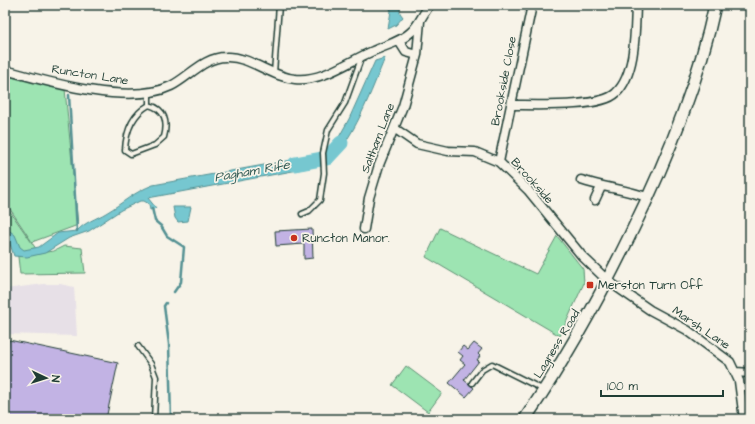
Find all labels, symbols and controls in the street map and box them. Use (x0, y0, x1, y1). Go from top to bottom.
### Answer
street label: Brookside Close (487, 34, 521, 127)
street label: Runcton Lane (50, 61, 130, 90)
street label: Saltham Lane (357, 100, 399, 175)
street label: Brookside (507, 154, 558, 208)
water label: Pagham Rife (213, 155, 292, 187)
place label: Runcton Manor. (302, 230, 390, 247)
marker: Runcton Manor. (289, 233, 299, 243)
place label: Merston Turn Off (598, 277, 704, 294)
marker: Merston Turn Off (585, 280, 595, 290)
street label: Marsh Lane (669, 302, 734, 354)
street label: Lagness Road (530, 306, 585, 382)
north arrow (26, 358, 66, 398)
scale bar (601, 372, 723, 398)
text: N (48, 375, 63, 383)
text: 100 m (607, 378, 638, 395)

